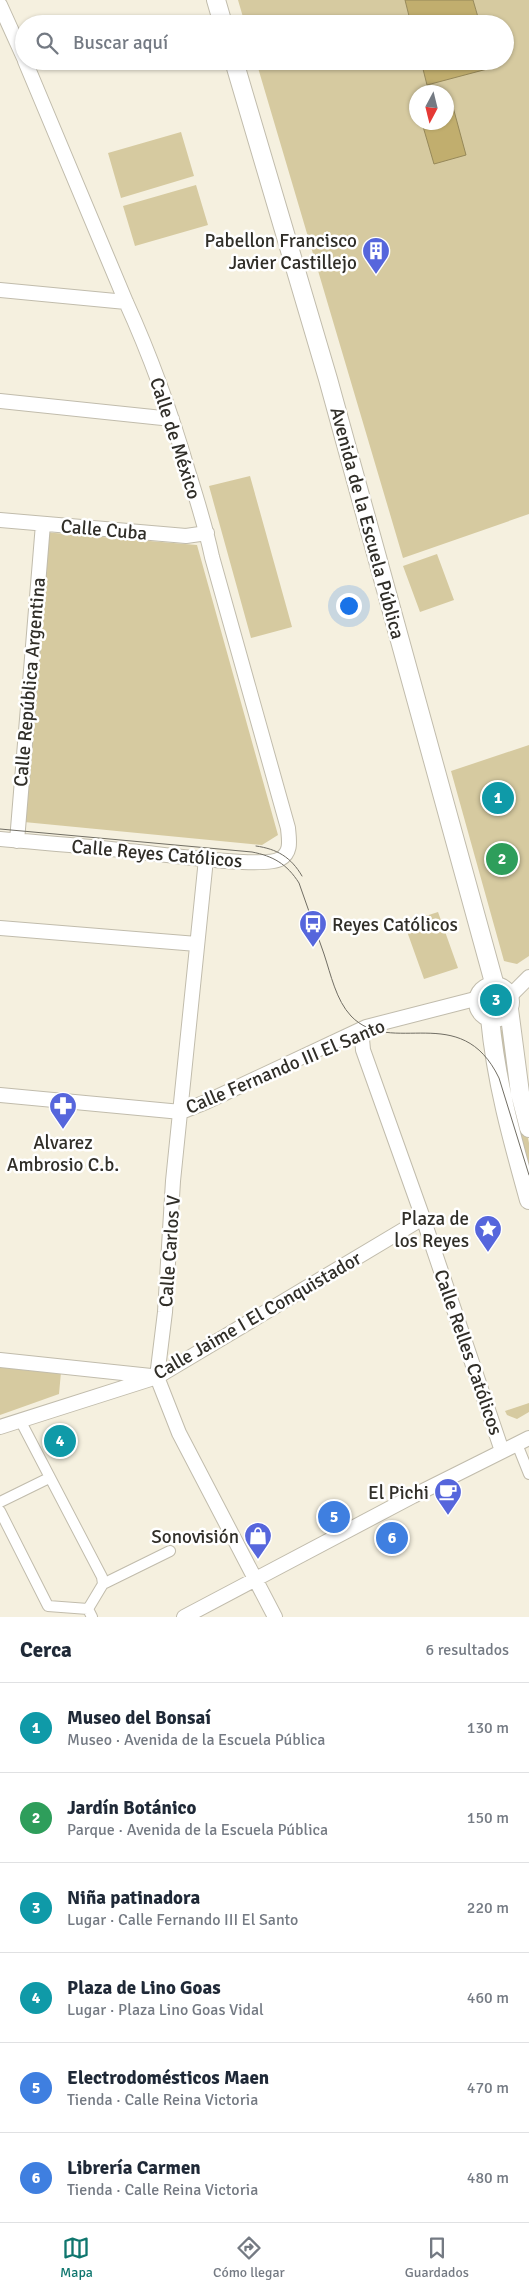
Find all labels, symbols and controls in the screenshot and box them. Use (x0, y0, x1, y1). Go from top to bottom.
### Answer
search box (15, 15, 514, 70)
icon: search (33, 29, 61, 57)
text: Buscar aquí (73, 31, 168, 55)
north arrow (409, 85, 454, 130)
place label: Pabellon Francisco Javier Castillejo (205, 229, 357, 275)
building icon: Pabellon Francisco Javier Castillejo (361, 236, 391, 275)
street label: Calle de México (144, 374, 206, 502)
street label: Avenida de la Escuela Pública (324, 405, 410, 642)
street label: Calle Cuba (60, 514, 148, 546)
street label: Calle República Argentina (9, 576, 51, 788)
your location (336, 593, 362, 619)
pin: 1 (482, 779, 514, 817)
street label: Calle Reyes Católicos (71, 835, 243, 873)
pin: 2 (486, 840, 518, 878)
bus stop icon: Reyes Católicos (298, 909, 328, 948)
place label: Reyes Católicos (332, 913, 458, 937)
pin: 3 (480, 981, 512, 1019)
street label: Calle Fernando III El Santo (182, 1014, 389, 1120)
pharmacy icon: Alvarez Ambrosio C.b. (48, 1091, 78, 1130)
place label: Alvarez Ambrosio C.b. (7, 1131, 119, 1177)
street label: Calle Carlos V (154, 1194, 186, 1308)
place label: Plaza de los Reyes (394, 1207, 469, 1253)
place icon: Plaza de los Reyes (473, 1214, 503, 1253)
street label: Calle Jaime I El Conquistador (149, 1246, 366, 1385)
street label: Calle Relles Católicos (428, 1266, 508, 1438)
pin: 4 (44, 1422, 76, 1460)
cafe icon: El Pichi (433, 1477, 463, 1516)
place label: El Pichi (368, 1481, 429, 1505)
pin: 5 (318, 1498, 350, 1536)
pin: 6 (376, 1519, 408, 1557)
shop icon: Sonovisión (243, 1521, 273, 1560)
place label: Sonovisión (151, 1525, 239, 1549)
text: Cerca (20, 1637, 72, 1663)
text: 6 resultados (426, 1640, 509, 1660)
text: Museo del Bonsaí (67, 1706, 211, 1730)
text: 1 (32, 1718, 40, 1738)
text: 130 m (467, 1718, 509, 1738)
text: Museo · Avenida de la Escuela Pública (67, 1730, 325, 1750)
text: Jardín Botánico (67, 1796, 196, 1820)
text: 2 (32, 1808, 40, 1828)
text: 150 m (467, 1808, 509, 1828)
text: Parque · Avenida de la Escuela Pública (67, 1820, 328, 1840)
text: Niña patinadora (67, 1886, 200, 1910)
text: 3 (32, 1898, 40, 1918)
text: 220 m (467, 1898, 509, 1918)
text: Lugar · Calle Fernando III El Santo (67, 1910, 298, 1930)
text: Plaza de Lino Goas (67, 1976, 221, 2000)
text: 4 (32, 1988, 40, 2008)
text: 460 m (467, 1988, 509, 2008)
text: Lugar · Plaza Lino Goas Vidal (67, 2000, 264, 2020)
text: Electrodomésticos Maen (67, 2066, 269, 2090)
text: 5 (32, 2078, 40, 2098)
text: 470 m (467, 2078, 509, 2098)
text: Tienda · Calle Reina Victoria (67, 2090, 258, 2110)
text: Librería Carmen (67, 2156, 201, 2180)
text: 6 (32, 2168, 40, 2188)
text: 480 m (467, 2168, 509, 2188)
text: Tienda · Calle Reina Victoria (67, 2180, 258, 2200)
tab: Mapa (60, 2234, 93, 2281)
tab: Cómo llegar (213, 2234, 285, 2281)
tab: Guardados (405, 2234, 469, 2281)

